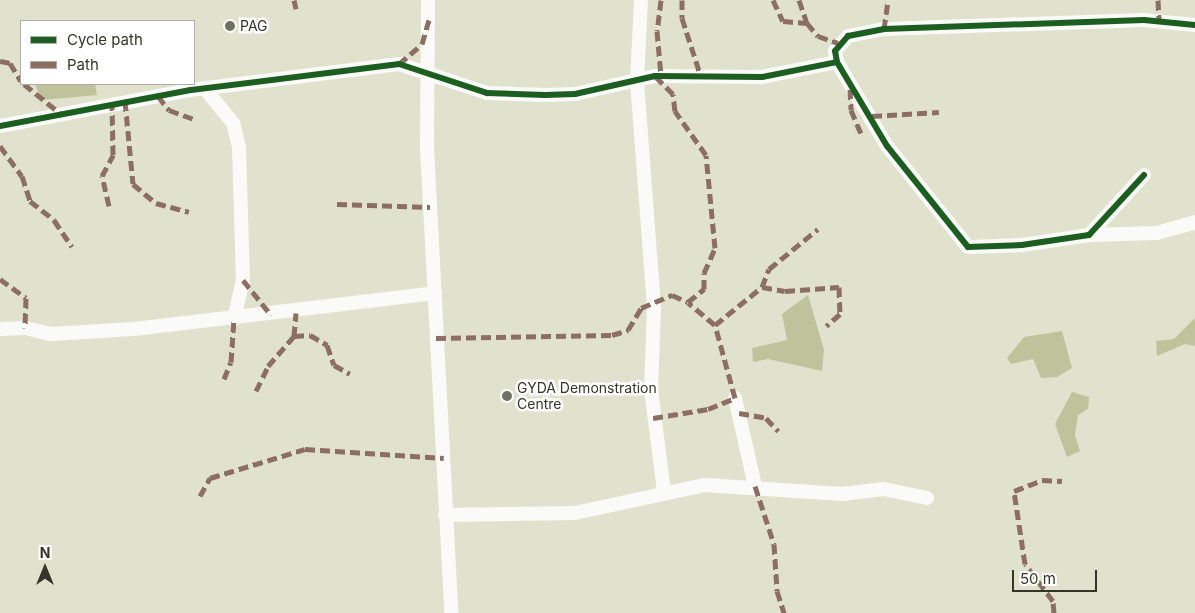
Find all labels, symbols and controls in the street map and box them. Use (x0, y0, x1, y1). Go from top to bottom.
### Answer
place label: PAG (240, 18, 268, 34)
legend (20, 20, 195, 85)
marker: PAG (224, 20, 236, 32)
text: Cycle path (67, 30, 143, 49)
text: Path (67, 55, 99, 74)
place label: GYDA Demonstration Centre (517, 380, 657, 412)
marker: GYDA Demonstration Centre (501, 390, 513, 402)
north arrow (20, 543, 70, 593)
text: N (40, 544, 50, 561)
scale bar (1015, 560, 1100, 592)
text: 50 m (1020, 569, 1056, 588)

